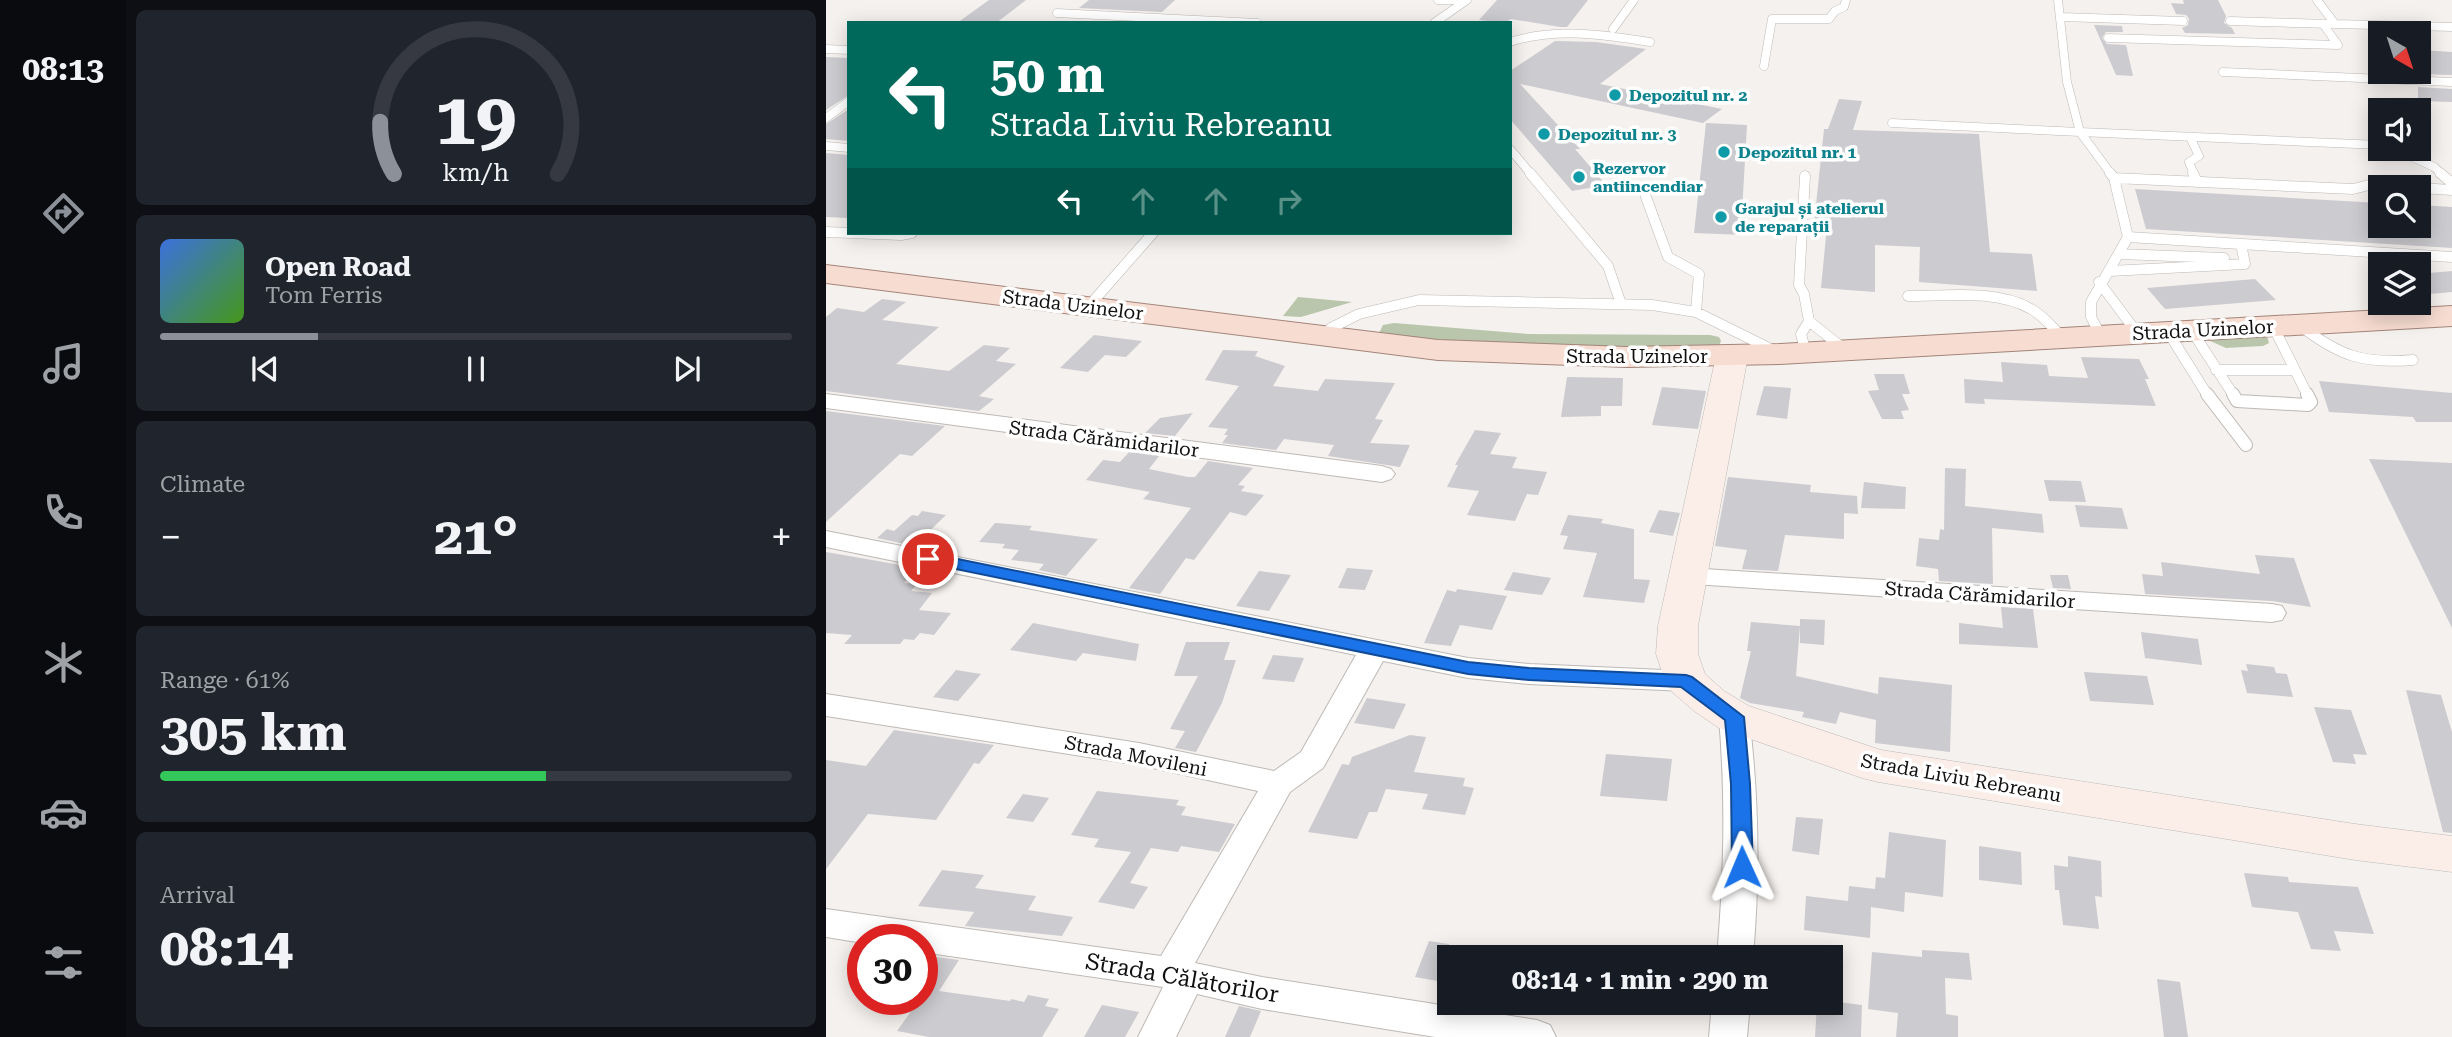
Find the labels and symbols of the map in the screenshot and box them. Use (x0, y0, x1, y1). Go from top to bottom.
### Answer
north arrow (2368, 21, 2431, 84)
place label: Depozitul nr. 2 (1629, 86, 1748, 105)
marker: Depozitul nr. 2 (1607, 87, 1623, 103)
place label: Depozitul nr. 3 (1558, 125, 1677, 144)
marker: Depozitul nr. 3 (1536, 126, 1552, 142)
place label: Depozitul nr. 1 (1738, 143, 1857, 162)
marker: Depozitul nr. 1 (1716, 144, 1732, 160)
place label: Rezervor antiincendiar (1593, 159, 1703, 196)
marker: Rezervor antiincendiar (1571, 169, 1587, 185)
place label: Garajul și atelierul de reparații (1735, 199, 1885, 237)
marker: Garajul și atelierul de reparații (1713, 209, 1729, 225)
street label: Strada Uzinelor (1001, 285, 1145, 325)
street label: Strada Uzinelor (2132, 315, 2274, 345)
street label: Strada Uzinelor (1566, 345, 1708, 368)
street label: Strada Cărămidarilor (1008, 416, 1200, 462)
pin (898, 529, 958, 589)
street label: Strada Cărămidarilor (1884, 577, 2076, 613)
street label: Strada Movileni (1063, 731, 1209, 781)
street label: Strada Liviu Rebreanu (1859, 749, 2063, 807)
position arrow (1705, 830, 1779, 904)
speed limit sign: 30 (847, 924, 938, 1015)
street label: Strada Călătorilor (1083, 948, 1281, 1008)

